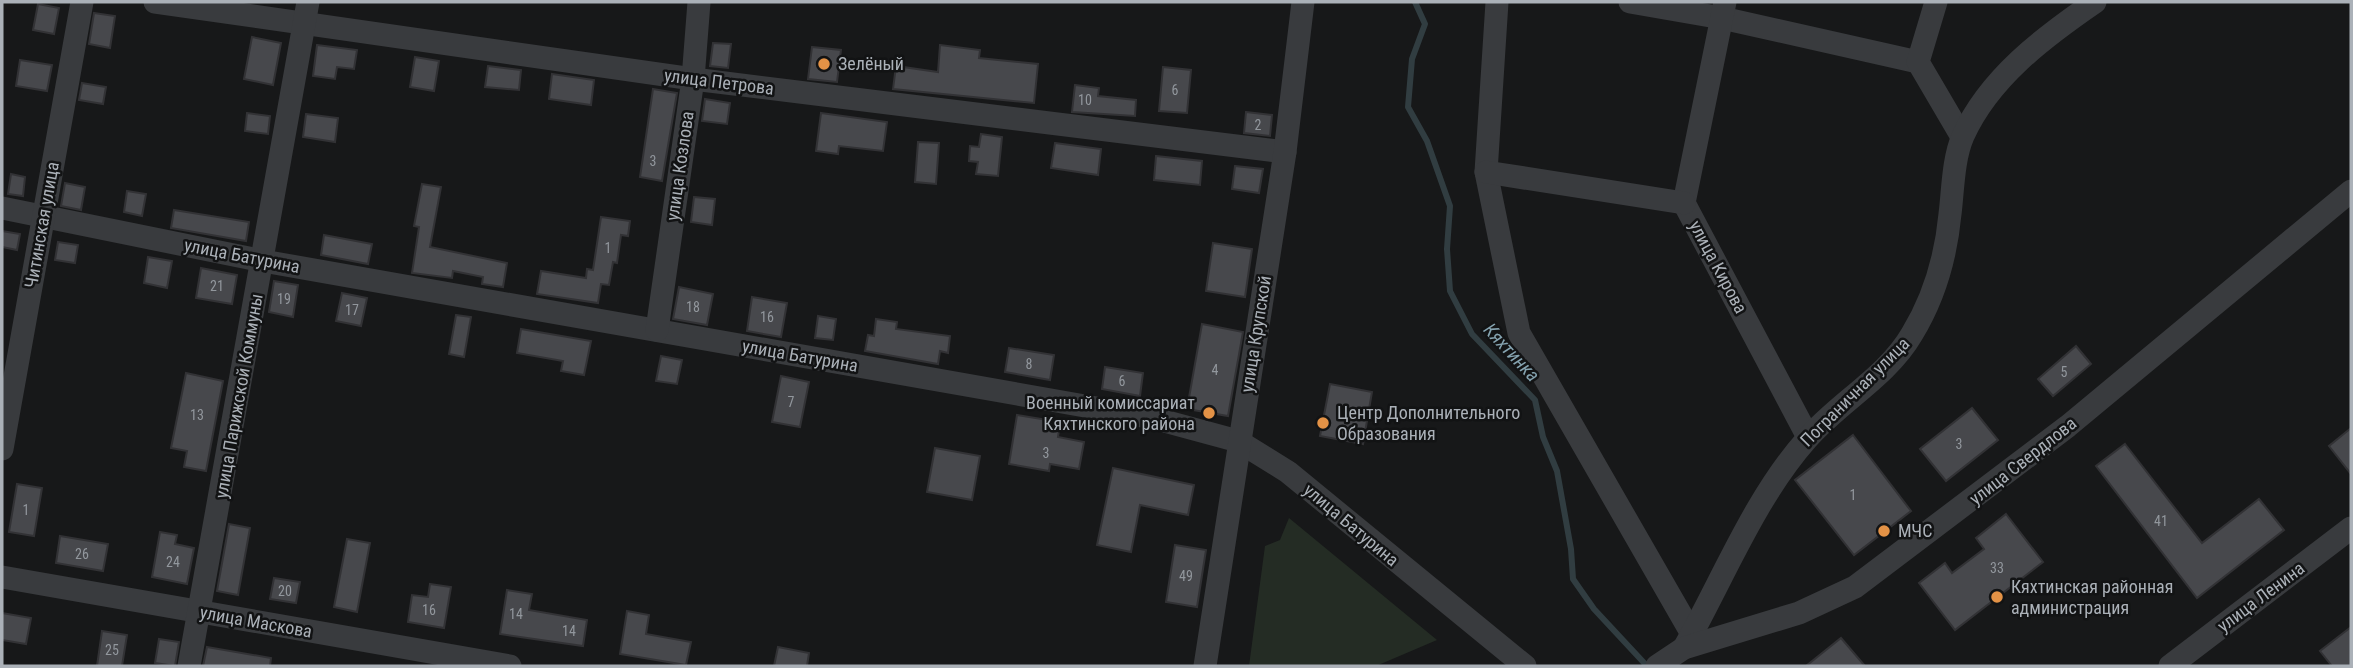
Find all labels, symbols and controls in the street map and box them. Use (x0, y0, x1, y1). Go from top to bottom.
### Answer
place label: Зелёный (838, 53, 904, 74)
marker: Зелёный (816, 56, 832, 72)
street label: улица Петрова (663, 64, 775, 99)
house number: 6 (1172, 82, 1179, 98)
house number: 10 (1078, 92, 1092, 108)
street label: улица Козлова (661, 110, 698, 222)
house number: 2 (1255, 117, 1262, 133)
house number: 3 (650, 153, 656, 169)
street label: Читинская улица (20, 160, 63, 290)
street label: улица Кирова (1685, 217, 1752, 317)
street label: улица Батурина (183, 234, 302, 277)
house number: 1 (605, 240, 611, 256)
street label: улица Крупской (1236, 274, 1275, 394)
house number: 21 (210, 278, 224, 294)
house number: 19 (277, 291, 291, 307)
street label: улица Парижской Коммуны (210, 292, 267, 500)
house number: 18 (686, 299, 700, 315)
house number: 17 (345, 302, 359, 318)
house number: 16 (760, 309, 774, 325)
water label: Кяхтинка (1479, 318, 1544, 386)
street label: Пограничная улица (1796, 333, 1914, 451)
street label: улица Батурина (741, 335, 860, 376)
house number: 8 (1026, 356, 1033, 372)
house number: 4 (1212, 362, 1219, 378)
house number: 5 (2061, 364, 2068, 380)
house number: 6 (1119, 373, 1126, 389)
place label: Военный комиссариат Кяхтинского района (1026, 392, 1195, 434)
house number: 7 (788, 394, 795, 410)
place label: Центр Дополнительного Образования (1337, 402, 1520, 444)
marker: Военный комиссариат Кяхтинского района (1201, 405, 1217, 421)
house number: 13 (190, 407, 204, 423)
street label: улица Свердлова (1965, 412, 2080, 509)
marker: Центр Дополнительного Образования (1315, 415, 1331, 431)
house number: 3 (1956, 436, 1962, 452)
house number: 3 (1043, 445, 1049, 461)
street label: улица Батурина (1300, 479, 1403, 570)
house number: 1 (1850, 487, 1856, 503)
house number: 1 (23, 502, 29, 518)
house number: 41 (2154, 513, 2168, 529)
place label: МЧС (1898, 520, 1932, 541)
marker: МЧС (1876, 523, 1892, 539)
house number: 26 (75, 546, 89, 562)
house number: 24 (166, 554, 180, 570)
street label: улица Ленина (2213, 557, 2308, 636)
house number: 33 (1990, 560, 2004, 576)
house number: 49 (1179, 568, 1193, 584)
place label: Кяхтинская районная администрация (2011, 576, 2173, 618)
house number: 20 (278, 583, 292, 599)
marker: Кяхтинская районная администрация (1989, 589, 2005, 605)
street label: улица Маскова (198, 601, 314, 642)
house number: 16 (422, 602, 436, 618)
house number: 14 (509, 606, 523, 622)
house number: 14 (562, 623, 576, 639)
house number: 25 (105, 642, 119, 658)

